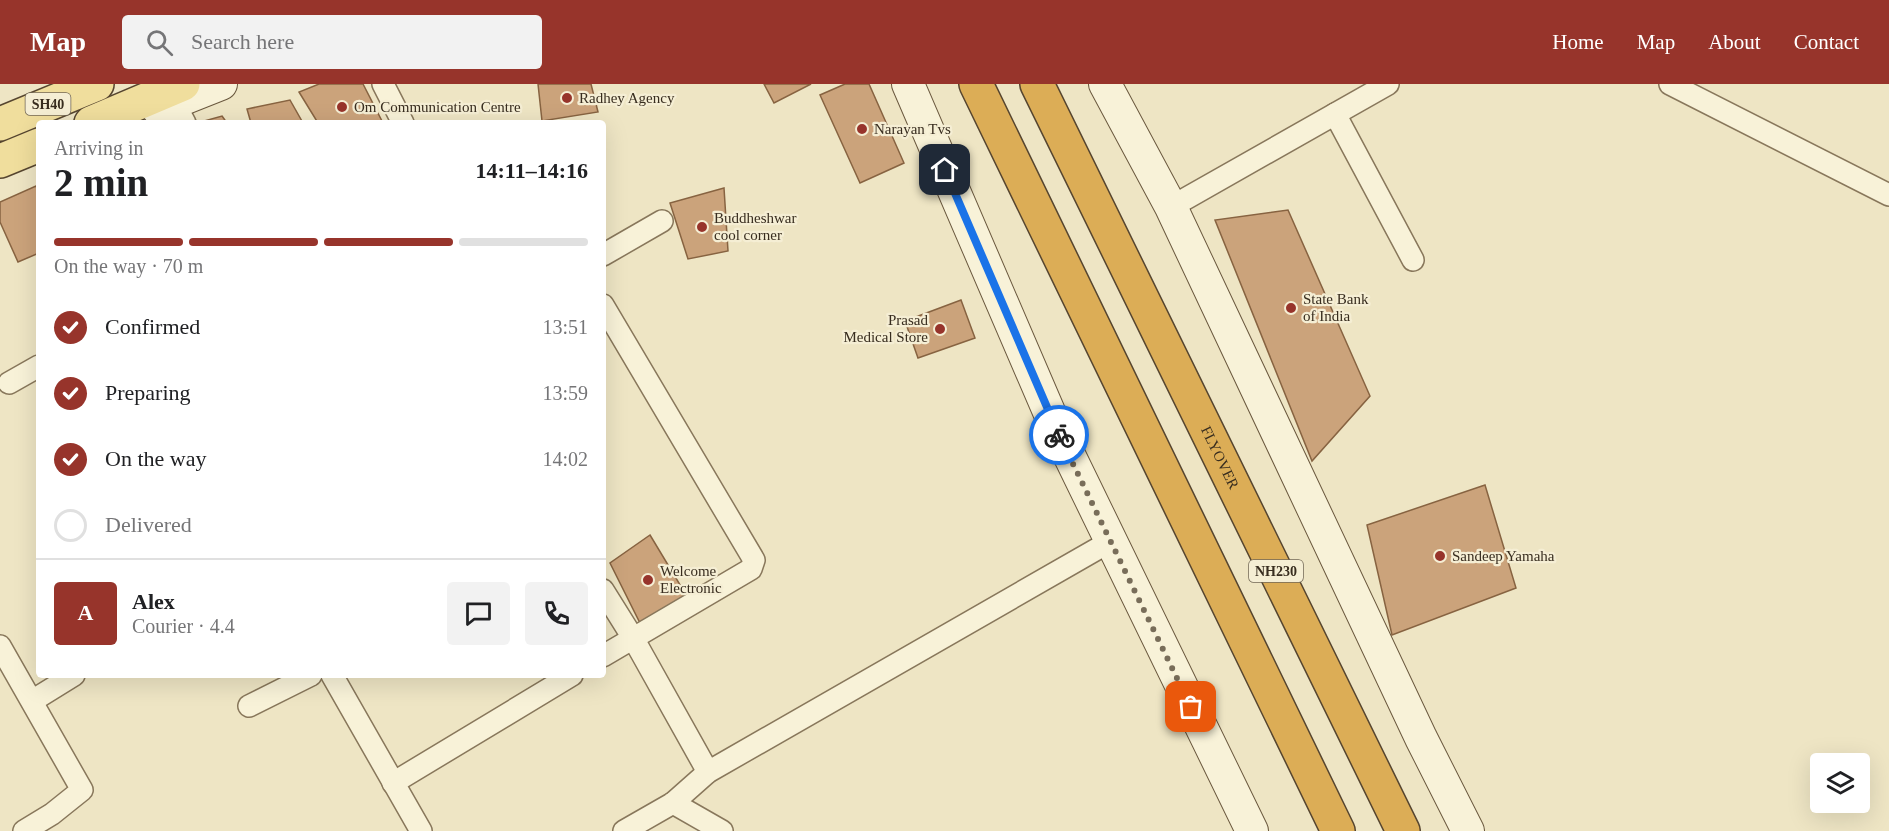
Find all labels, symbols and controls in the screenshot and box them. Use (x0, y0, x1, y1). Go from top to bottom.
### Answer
search box (122, 15, 542, 69)
text: Map (30, 26, 86, 57)
icon: search (143, 26, 176, 59)
text: Search here (191, 29, 294, 54)
text: Home (1552, 30, 1604, 54)
text: Map (1637, 30, 1675, 54)
text: About (1708, 30, 1761, 54)
text: Contact (1794, 30, 1859, 54)
place label: Radhey Agency (579, 90, 675, 106)
marker: Radhey Agency (560, 91, 574, 105)
road number: SH40 (26, 93, 70, 115)
place label: Om Communication Centre (354, 99, 521, 115)
marker: Om Communication Centre (335, 100, 349, 114)
place label: Narayan Tvs (874, 121, 951, 137)
marker: Narayan Tvs (855, 122, 869, 136)
text: Arriving in (54, 137, 143, 159)
pin (919, 144, 970, 195)
icon: home (928, 153, 961, 186)
text: 14:11–14:16 (476, 158, 588, 183)
text: 2 min (54, 161, 148, 204)
place label: Buddheshwar cool corner (714, 210, 797, 243)
marker: Buddheshwar cool corner (695, 220, 709, 234)
text: On the way · 70 m (54, 255, 203, 277)
place label: State Bank of India (1303, 291, 1369, 324)
marker: State Bank of India (1284, 301, 1298, 315)
icon: check (54, 311, 87, 344)
place label: Prasad Medical Store (843, 312, 928, 345)
text: Confirmed (105, 314, 200, 339)
text: 13:51 (542, 316, 588, 338)
marker: Prasad Medical Store (933, 322, 947, 336)
icon: check (54, 377, 87, 410)
text: Preparing (105, 380, 191, 405)
text: 13:59 (542, 382, 588, 404)
courier (1029, 405, 1089, 465)
icon: bike (1043, 419, 1076, 452)
street label: FLYOVER (1198, 424, 1242, 492)
icon: check (54, 443, 87, 476)
text: On the way (105, 446, 206, 471)
text: 14:02 (542, 448, 588, 470)
text: Delivered (105, 512, 192, 537)
place label: Sandeep Yamaha (1452, 548, 1555, 564)
marker: Sandeep Yamaha (1433, 549, 1447, 563)
road number: NH230 (1249, 560, 1303, 582)
place label: Welcome Electronic (660, 563, 722, 596)
marker: Welcome Electronic (641, 573, 655, 587)
button: chat (447, 582, 510, 645)
button: phone (525, 582, 588, 645)
text: Alex (132, 589, 175, 614)
text: A (78, 600, 93, 625)
text: Courier · 4.4 (132, 615, 235, 637)
pin (1165, 681, 1216, 732)
icon: bag (1174, 690, 1207, 723)
map controls (1810, 753, 1870, 813)
button: layers (1810, 753, 1870, 813)

